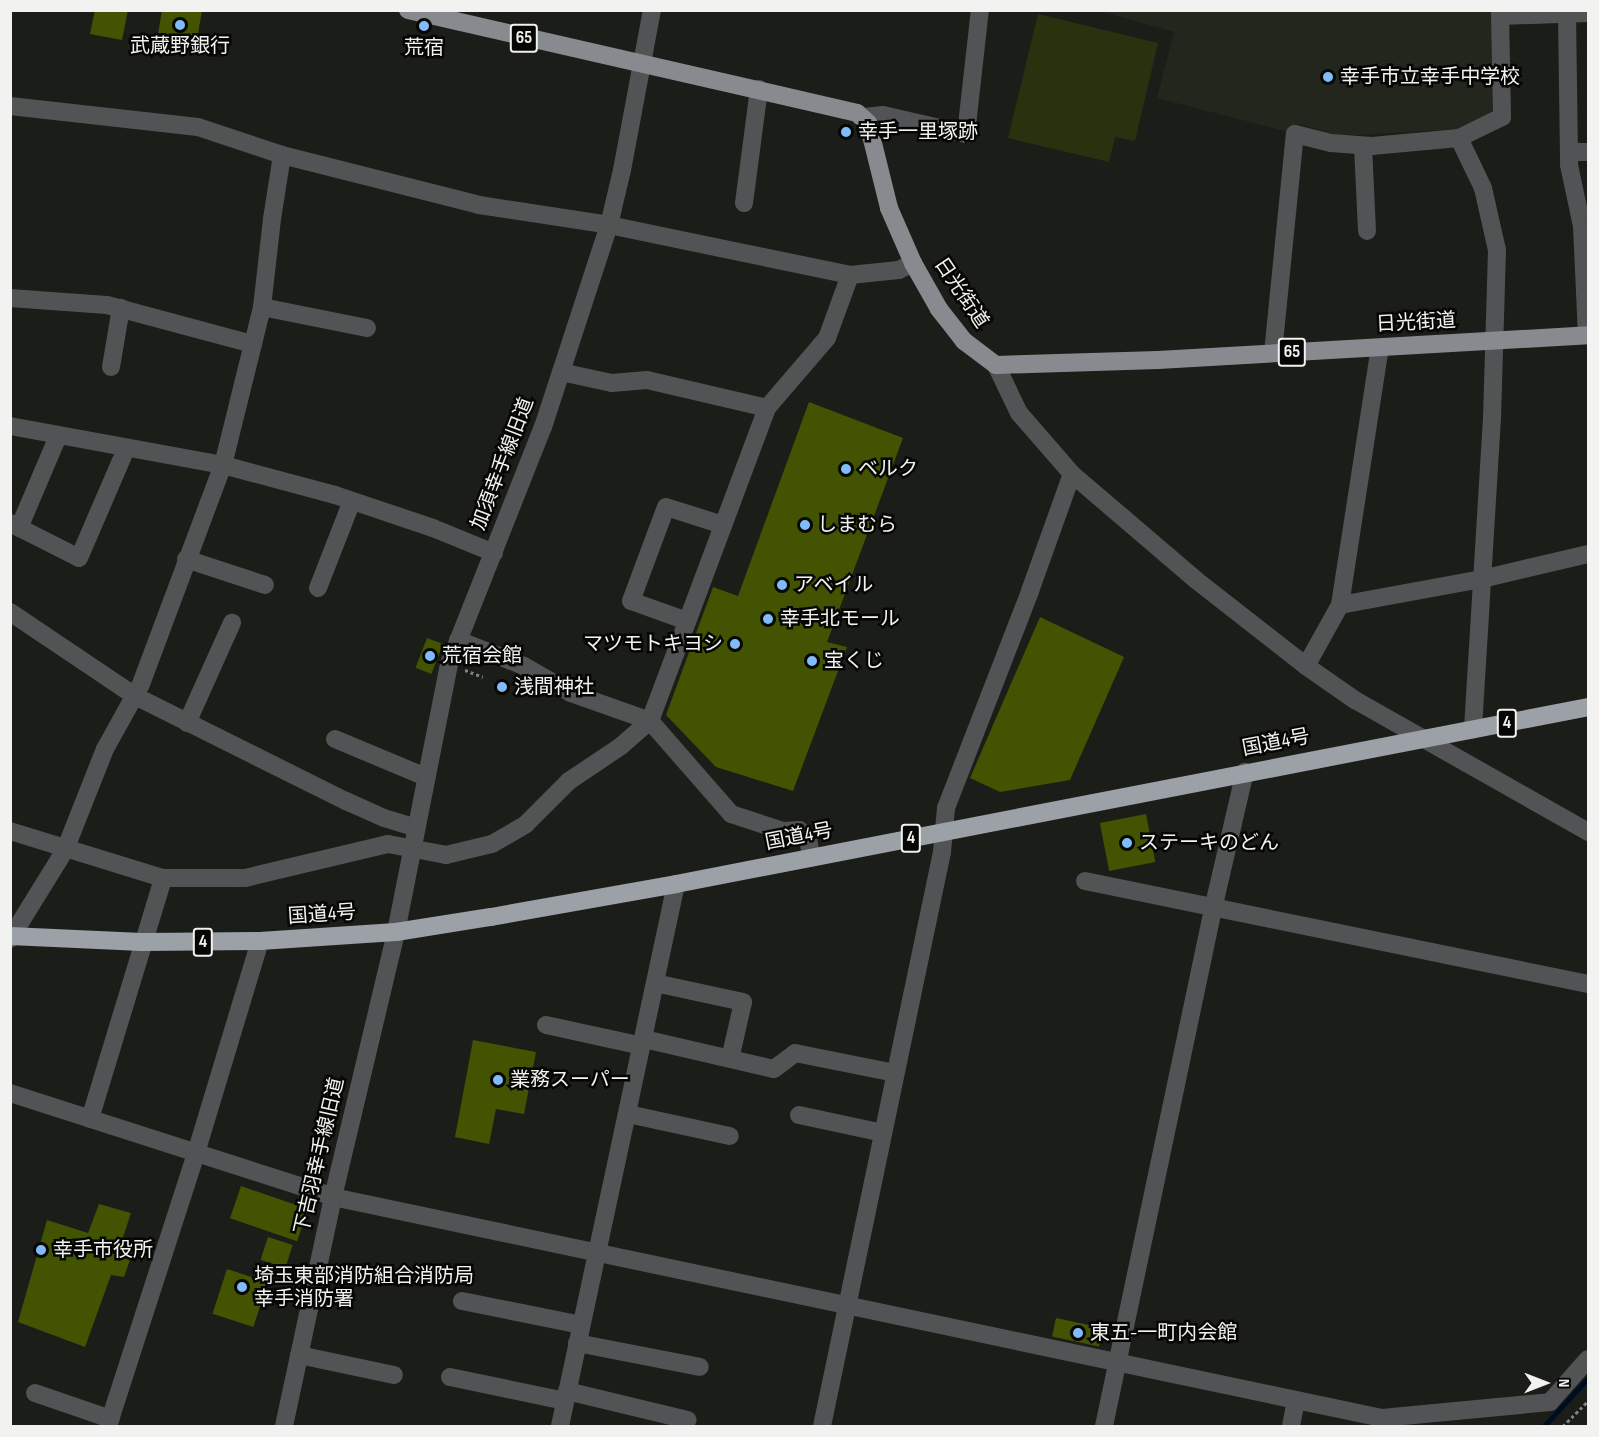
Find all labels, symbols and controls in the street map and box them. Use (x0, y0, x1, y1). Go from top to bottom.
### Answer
marker: 武蔵野銀行 (173, 18, 187, 32)
marker: 荒宿 (417, 19, 431, 33)
road number: 65 (509, 23, 539, 53)
place label: 武蔵野銀行 (130, 34, 230, 58)
place label: 荒宿 (404, 36, 444, 60)
place label: 幸手市立幸手中学校 (1340, 65, 1520, 89)
marker: 幸手市立幸手中学校 (1321, 70, 1335, 84)
place label: 幸手一里塚跡 (858, 120, 978, 144)
marker: 幸手一里塚跡 (839, 125, 853, 139)
street label: 日光街道 (929, 253, 993, 333)
street label: 日光街道 (1375, 309, 1457, 337)
road number: 65 (1277, 337, 1307, 367)
street label: 加須幸手線旧道 (467, 394, 539, 534)
place label: ベルク (858, 457, 918, 481)
marker: ベルク (839, 462, 853, 476)
place label: しまむら (817, 513, 897, 537)
marker: しまむら (798, 518, 812, 532)
place label: アベイル (794, 573, 874, 597)
marker: アベイル (775, 578, 789, 592)
place label: 幸手北モール (780, 607, 900, 631)
marker: 幸手北モール (761, 612, 775, 626)
place label: マツモトキヨシ (583, 632, 723, 656)
marker: マツモトキヨシ (728, 637, 742, 651)
place label: 荒宿会館 (442, 644, 522, 668)
marker: 荒宿会館 (423, 649, 437, 663)
place label: 宝くじ (824, 649, 884, 673)
marker: 宝くじ (805, 654, 819, 668)
place label: 浅間神社 (514, 675, 594, 699)
marker: 浅間神社 (495, 680, 509, 694)
road number: 4 (1496, 708, 1518, 738)
street label: 国道4号 (1240, 725, 1312, 761)
street label: 国道4号 (763, 819, 835, 855)
road number: 4 (900, 823, 922, 853)
place label: ステーキのどん (1139, 831, 1279, 855)
marker: ステーキのどん (1120, 836, 1134, 850)
street label: 国道4号 (287, 901, 357, 929)
road number: 4 (192, 927, 214, 957)
place label: 業務スーパー (510, 1068, 630, 1092)
marker: 業務スーパー (491, 1073, 505, 1087)
street label: 下吉羽幸手線旧道 (290, 1075, 350, 1237)
place label: 幸手市役所 (53, 1238, 153, 1262)
marker: 幸手市役所 (34, 1243, 48, 1257)
place label: 埼玉東部消防組合消防局 幸手消防署 (254, 1264, 474, 1311)
marker: 埼玉東部消防組合消防局 幸手消防署 (235, 1280, 249, 1294)
place label: 東五-一町内会館 (1090, 1321, 1237, 1345)
marker: 東五-一町内会館 (1071, 1326, 1085, 1340)
north arrow (1515, 1353, 1575, 1413)
text: N (1554, 1379, 1573, 1387)

